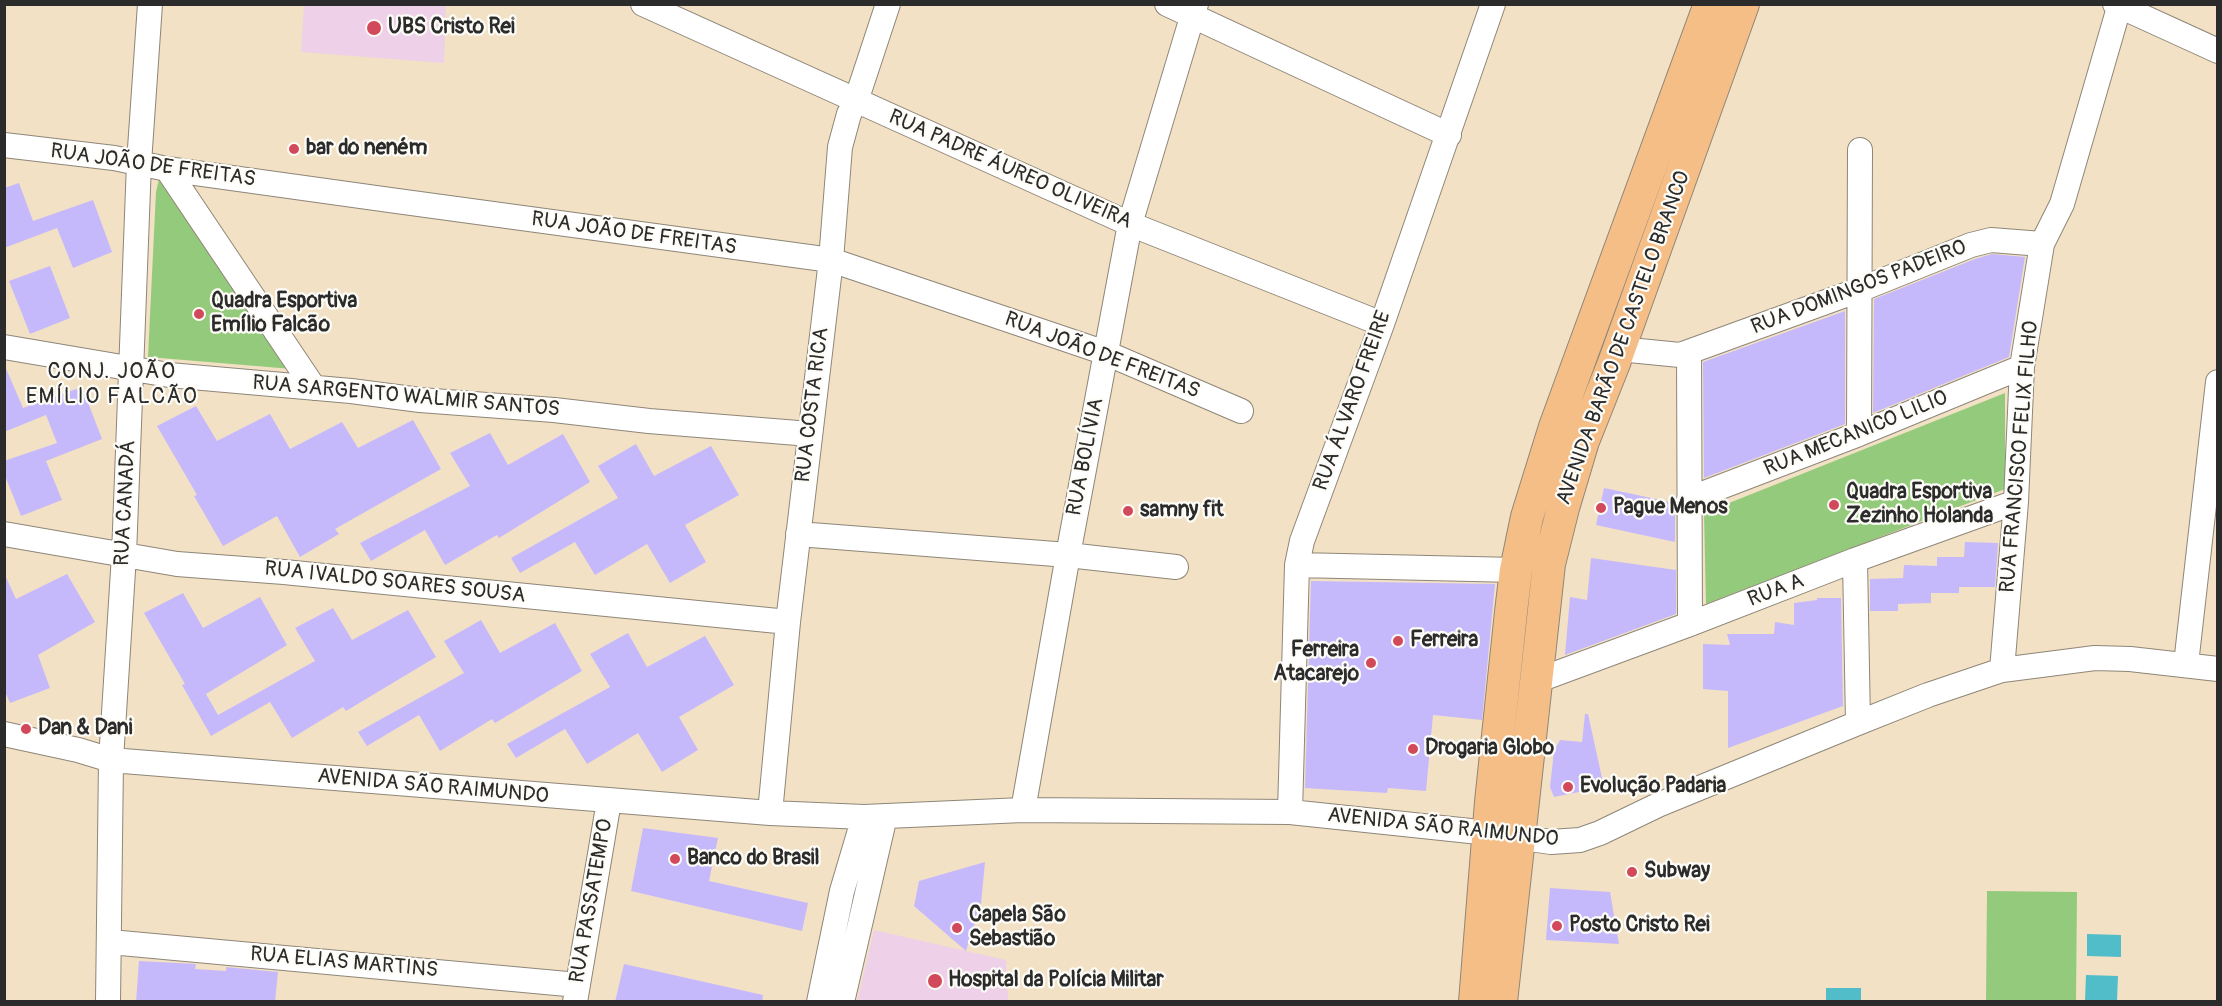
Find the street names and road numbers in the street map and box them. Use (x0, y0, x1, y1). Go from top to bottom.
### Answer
street label: RUA PADRE ÁUREO OLIVEIRA (885, 105, 1135, 235)
street label: RUA JOÃO DE FREITAS (49, 139, 257, 193)
street label: AVENIDA BARÃO DE CASTELO BRANCO (1552, 168, 1696, 508)
street label: RUA JOÃO DE FREITAS (530, 207, 738, 261)
street label: RUA DOMINGOS PADEIRO (1748, 235, 1970, 341)
street label: RUA JOÃO DE FREITAS (1001, 307, 1203, 405)
street label: RUA ÁLVARO FREIRE (1309, 308, 1397, 494)
street label: RUA FRANCISCO FELIX FILHO (1996, 320, 2044, 594)
street label: RUA COSTA RICA (791, 326, 835, 484)
street label: RUA SARGENTO WALMIR SANTOS (251, 371, 561, 423)
street label: RUA MECANICO LILIO (1760, 386, 1952, 482)
street label: RUA BOLÍVIA (1062, 396, 1110, 518)
street label: RUA CANADÁ (110, 439, 142, 567)
street label: RUA IVALDO SOARES SOUSA (263, 557, 527, 609)
street label: RUA A (1744, 569, 1808, 613)
street label: AVENIDA SÃO RAIMUNDO (316, 764, 550, 810)
street label: AVENIDA SÃO RAIMUNDO (1326, 803, 1560, 853)
street label: RUA PASSATEMPO (565, 817, 619, 985)
street label: RUA ELIAS MARTINS (249, 942, 439, 984)

